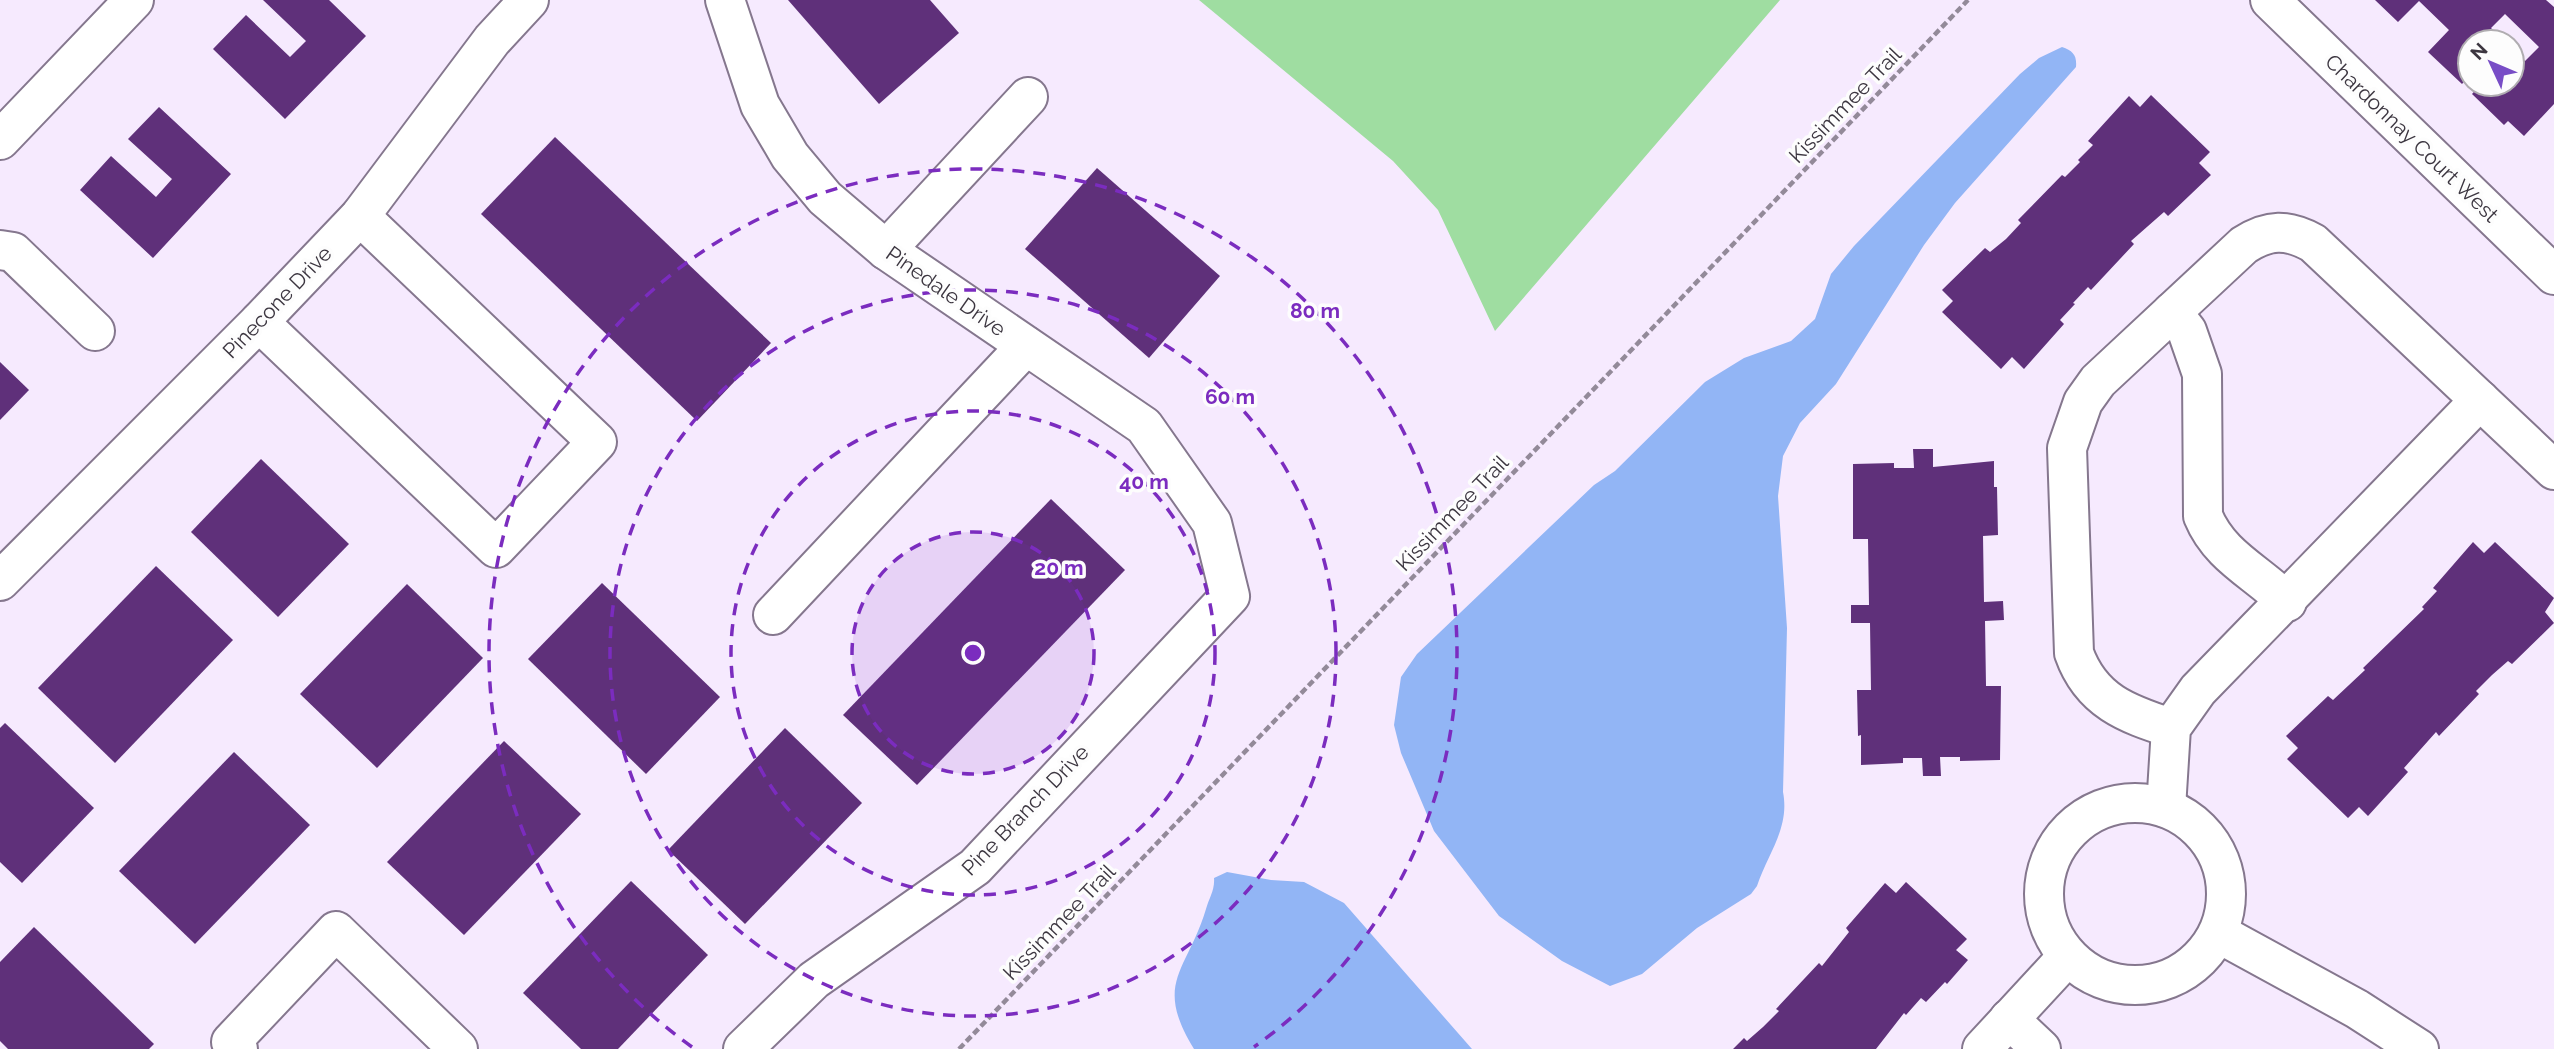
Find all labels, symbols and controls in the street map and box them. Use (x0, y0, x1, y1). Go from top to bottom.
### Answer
north arrow (2456, 28, 2526, 98)
text: N (2466, 38, 2492, 64)
street label: Kissimmee Trail (1784, 42, 1907, 168)
street label: Chardonnay Court West (2320, 49, 2504, 227)
street label: Pinecone Drive (217, 241, 337, 363)
street label: Pinedale Drive (881, 241, 1011, 341)
text: 80 m (1290, 298, 1340, 323)
text: 60 m (1205, 384, 1255, 409)
street label: Kissimmee Trail (1391, 450, 1514, 576)
text: 40 m (1119, 469, 1169, 494)
text: 20 m (1034, 555, 1084, 580)
centre of rings (961, 641, 985, 665)
street label: Pine Branch Drive (956, 740, 1094, 880)
street label: Kissimmee Trail (998, 859, 1121, 985)

